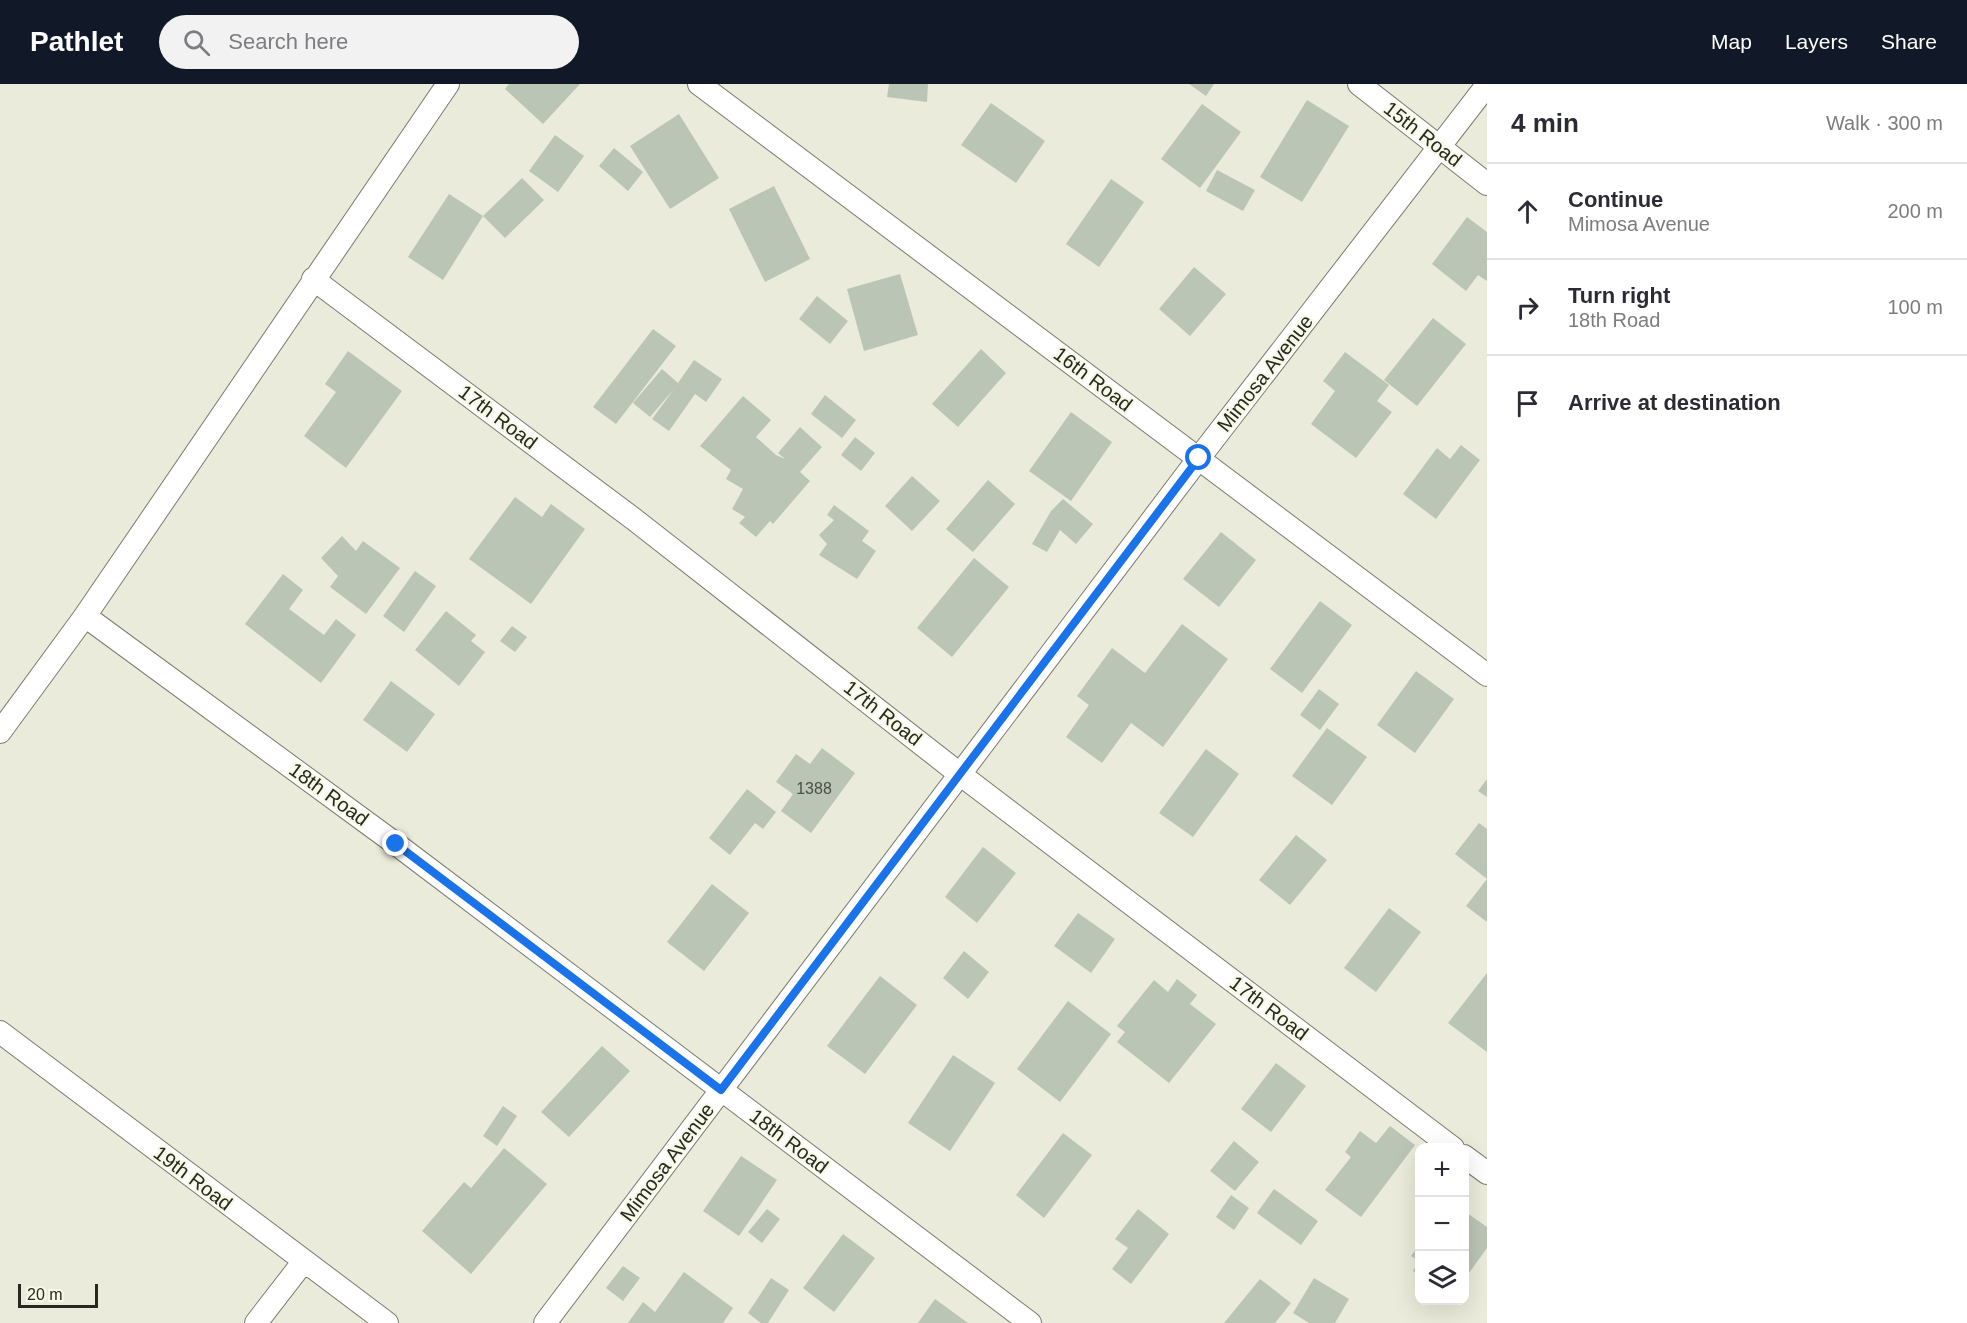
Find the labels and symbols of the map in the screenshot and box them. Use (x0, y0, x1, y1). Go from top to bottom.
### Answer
street label: 15th Road (1380, 97, 1466, 171)
street label: Mimosa Avenue (1213, 310, 1317, 436)
street label: 16th Road (1050, 342, 1136, 416)
street label: 17th Road (455, 380, 541, 454)
route start (1185, 444, 1211, 470)
street label: 17th Road (840, 676, 926, 750)
street label: 18th Road (285, 758, 373, 830)
house number: 1388 (796, 780, 832, 797)
route end (382, 830, 408, 856)
street label: 17th Road (1226, 971, 1312, 1045)
street label: Mimosa Avenue (616, 1099, 718, 1225)
street label: 18th Road (746, 1104, 832, 1178)
street label: 19th Road (150, 1141, 236, 1215)
scale bar (18, 1281, 98, 1308)

